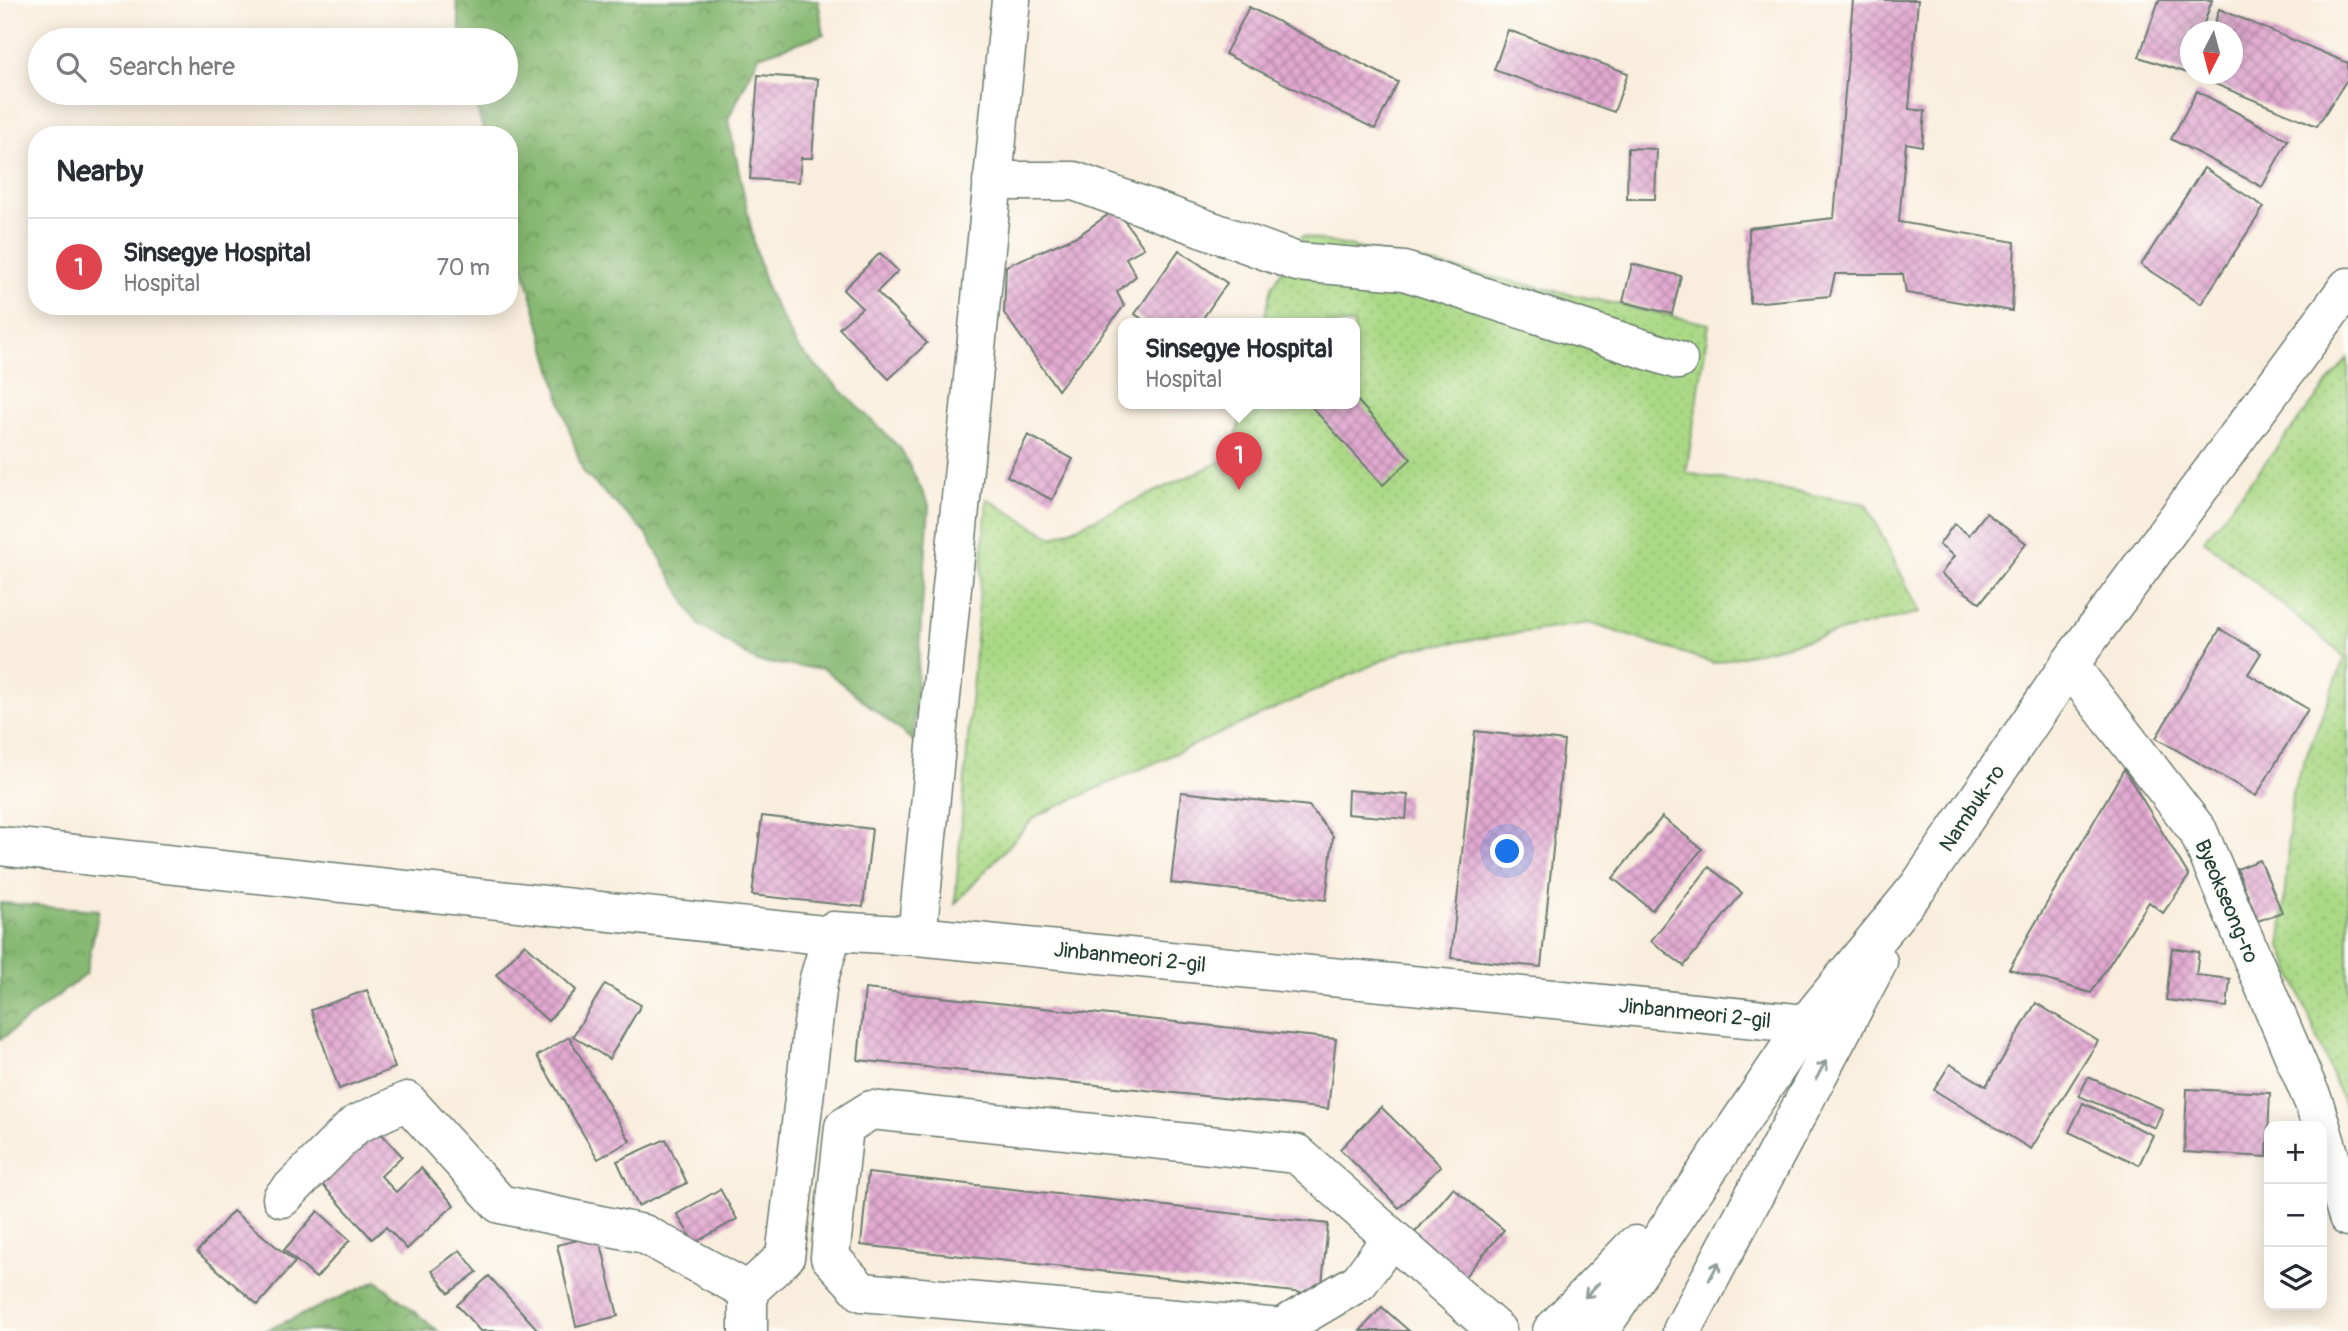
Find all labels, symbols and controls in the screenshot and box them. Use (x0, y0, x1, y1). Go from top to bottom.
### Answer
north arrow (2180, 21, 2243, 84)
search box (28, 28, 518, 105)
icon: search (52, 48, 90, 86)
text: Search here (108, 51, 235, 83)
text: Nearby (56, 153, 143, 190)
text: Sinsegye Hospital (123, 237, 311, 269)
text: 1 (75, 253, 84, 282)
text: 70 m (437, 253, 490, 282)
text: Hospital (123, 269, 201, 298)
popup (1118, 318, 1360, 409)
text: Sinsegye Hospital (1145, 333, 1333, 365)
text: Hospital (1145, 365, 1222, 394)
pin: 1 (1216, 432, 1262, 490)
street label: Nambuk-ro (1933, 759, 2011, 857)
your location (1490, 834, 1524, 868)
street label: Byeokseong-ro (2188, 835, 2265, 967)
street label: Jinbanmeori 2-gil (1053, 936, 1207, 979)
street label: Jinbanmeori 2-gil (1618, 992, 1772, 1035)
one-way arrow (1815, 1060, 1828, 1081)
map controls (2264, 1121, 2327, 1310)
button: + (2264, 1121, 2327, 1184)
button: − (2264, 1184, 2327, 1247)
button: layers (2264, 1247, 2327, 1310)
one-way arrow (1708, 1261, 1721, 1282)
one-way arrow (1583, 1281, 1600, 1298)

